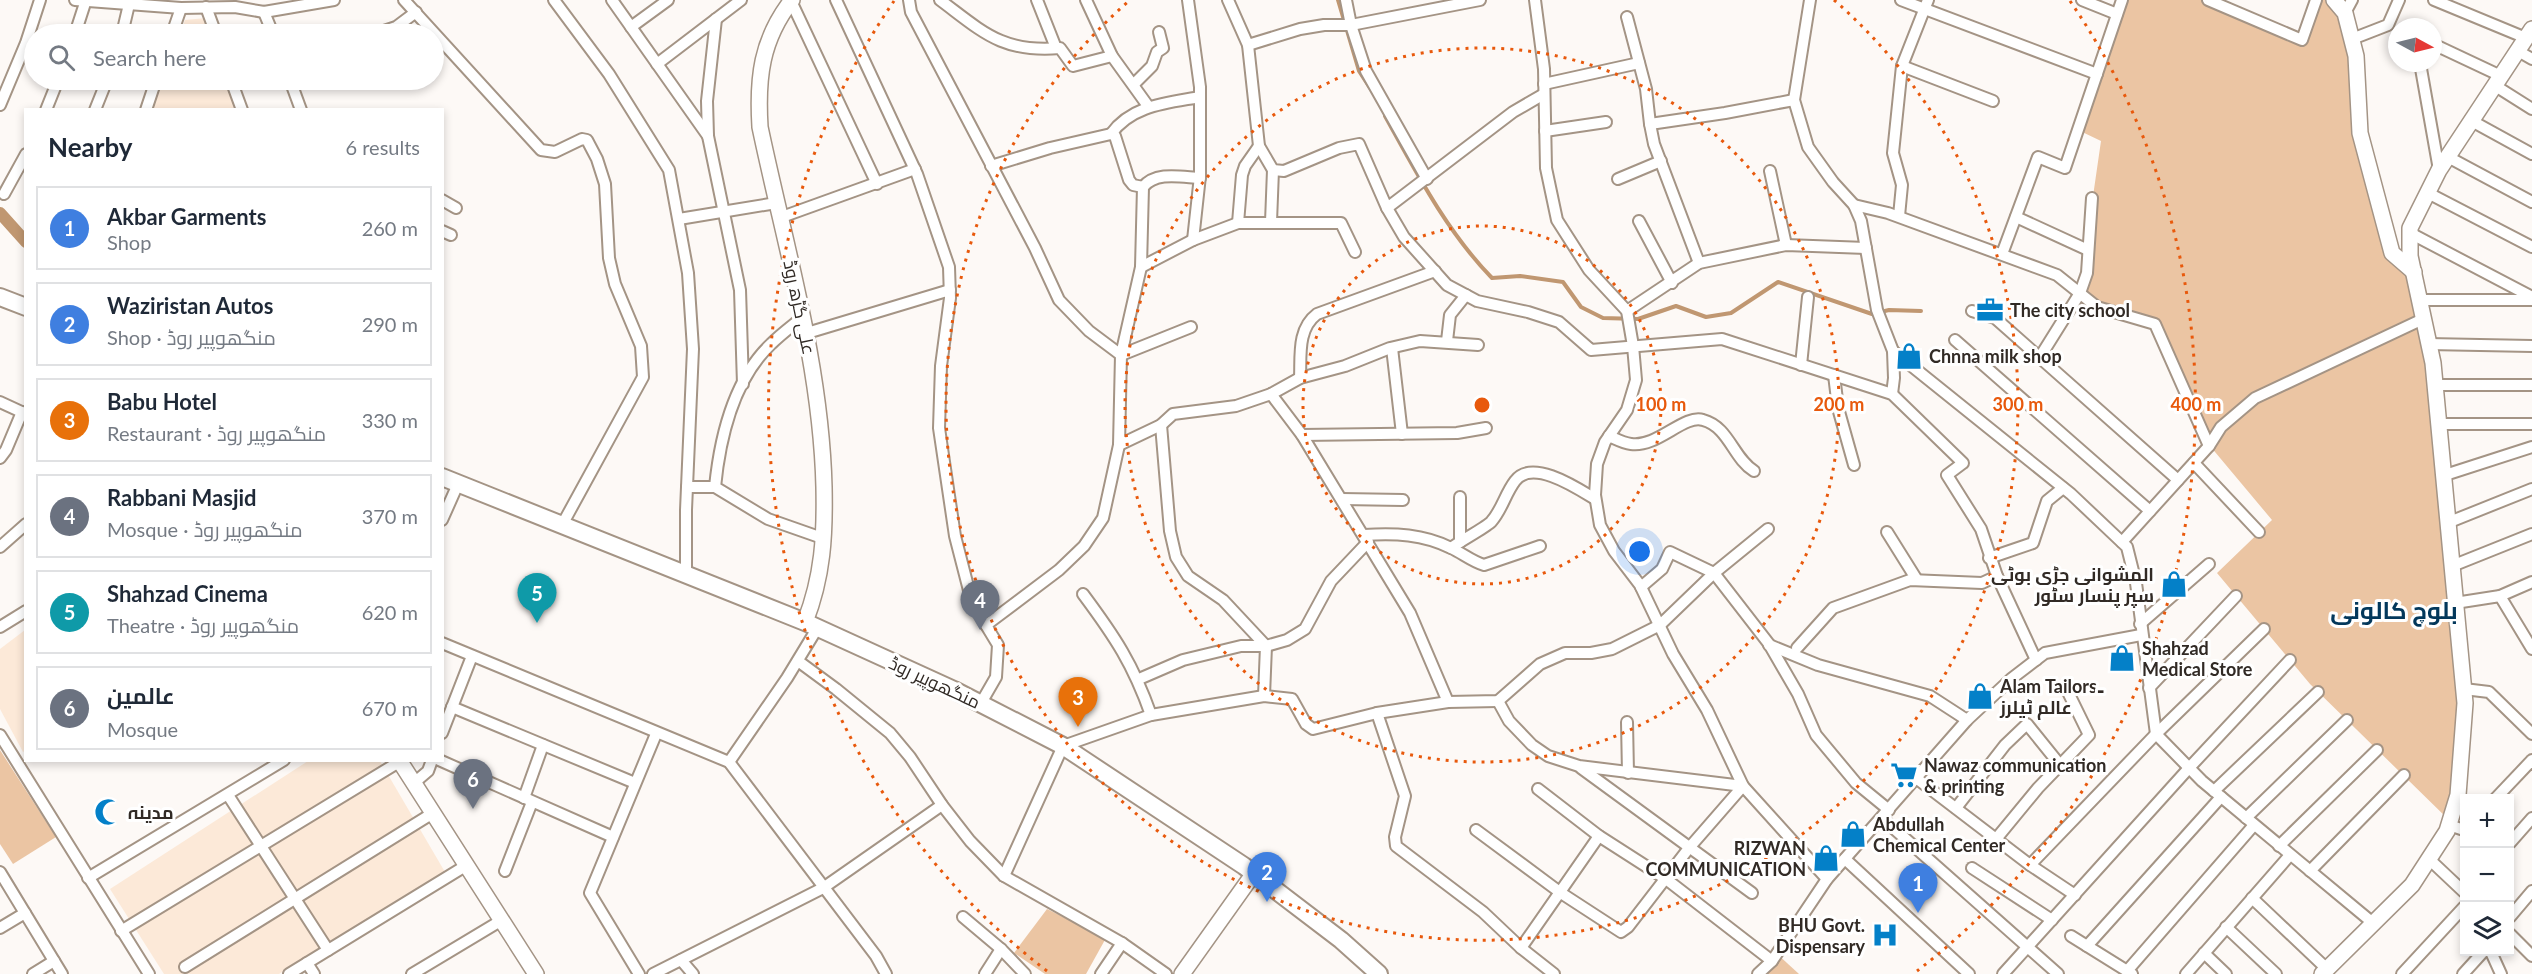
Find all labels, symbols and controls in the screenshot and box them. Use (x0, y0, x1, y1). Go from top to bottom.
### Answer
north arrow (2388, 18, 2442, 72)
search box (24, 24, 444, 90)
icon: search (45, 41, 78, 74)
text: Search here (93, 44, 206, 71)
text: Nearby (48, 131, 133, 163)
text: 6 results (345, 135, 420, 159)
text: Akbar Garments (107, 203, 266, 230)
text: 1 (64, 216, 75, 240)
text: 260 m (362, 216, 418, 240)
text: Shop (107, 230, 151, 254)
street label: علی گڑھ روڈ (778, 258, 821, 357)
text: Waziristan Autos (107, 292, 273, 319)
office icon: The city school (1975, 295, 2005, 325)
place label: The city school (2010, 299, 2130, 321)
text: 2 (64, 312, 75, 336)
text: 290 m (362, 312, 418, 336)
text: Shop · منگھوپیر روڈ (107, 325, 276, 349)
shop icon: Chnna milk shop (1894, 341, 1924, 371)
place label: Chnna milk shop (1929, 345, 2062, 367)
text: Babu Hotel (107, 388, 217, 415)
text: 100 m (1636, 393, 1686, 415)
text: 200 m (1814, 393, 1864, 415)
text: 300 m (1993, 393, 2043, 415)
text: 400 m (2171, 393, 2221, 415)
centre of rings (1472, 395, 1492, 415)
text: 3 (64, 408, 75, 432)
text: 330 m (362, 408, 418, 432)
text: Restaurant · منگھوپیر روڈ (107, 421, 326, 445)
text: Rabbani Masjid (107, 484, 257, 511)
text: 4 (64, 504, 75, 528)
text: 370 m (362, 504, 418, 528)
text: Mosque · منگھوپیر روڈ (107, 517, 303, 541)
your location (1625, 537, 1654, 566)
place label: المشوانی جڑی بوٹی سپر پنسار سٹور (1991, 563, 2154, 608)
shop icon: المشوانی جڑی بوٹی سپر پنسار سٹور (2159, 569, 2189, 599)
pin: 5 (518, 574, 556, 623)
text: Shahzad Cinema (107, 580, 268, 607)
pin: 4 (960, 580, 1000, 630)
district label: بلوچ کالونی (2330, 595, 2458, 627)
text: 5 (64, 600, 75, 624)
text: 620 m (362, 600, 418, 624)
text: Theatre · منگھوپیر روڈ (107, 613, 299, 637)
place label: Shahzad Medical Store (2142, 637, 2253, 680)
shop icon: Shahzad Medical Store (2107, 643, 2137, 673)
street label: منگھوپیر روڈ (885, 651, 984, 715)
place label: Alam Tailors۔ عالم ٹیلرز (1999, 675, 2104, 720)
pin: 3 (1058, 678, 1098, 727)
shop icon: Alam Tailors۔ عالم ٹیلرز (1965, 681, 1995, 711)
text: عالمین (107, 682, 175, 709)
text: 6 (64, 696, 75, 720)
text: 670 m (362, 696, 418, 720)
text: Mosque (107, 717, 178, 741)
place label: Nawaz communication & printing (1924, 754, 2106, 797)
pin: 6 (454, 760, 492, 809)
supermarket icon: Nawaz communication & printing (1889, 760, 1919, 790)
map controls (2460, 794, 2514, 956)
button: + (2460, 794, 2514, 848)
mosque icon: مدینہ (93, 797, 123, 827)
place label: مدینہ (128, 801, 174, 823)
place label: Abdullah Chemical Center (1872, 813, 2006, 856)
shop icon: Abdullah Chemical Center (1838, 819, 1868, 849)
place label: RIZWAN COMMUNICATION (1646, 837, 1806, 880)
shop icon: RIZWAN COMMUNICATION (1811, 843, 1841, 873)
button: − (2460, 848, 2514, 902)
pin: 2 (1248, 852, 1286, 902)
pin: 1 (1898, 864, 1938, 913)
button: layers (2460, 902, 2514, 956)
place label: BHU Govt. Dispensary (1776, 914, 1866, 957)
hospital icon: BHU Govt. Dispensary (1870, 920, 1900, 950)

